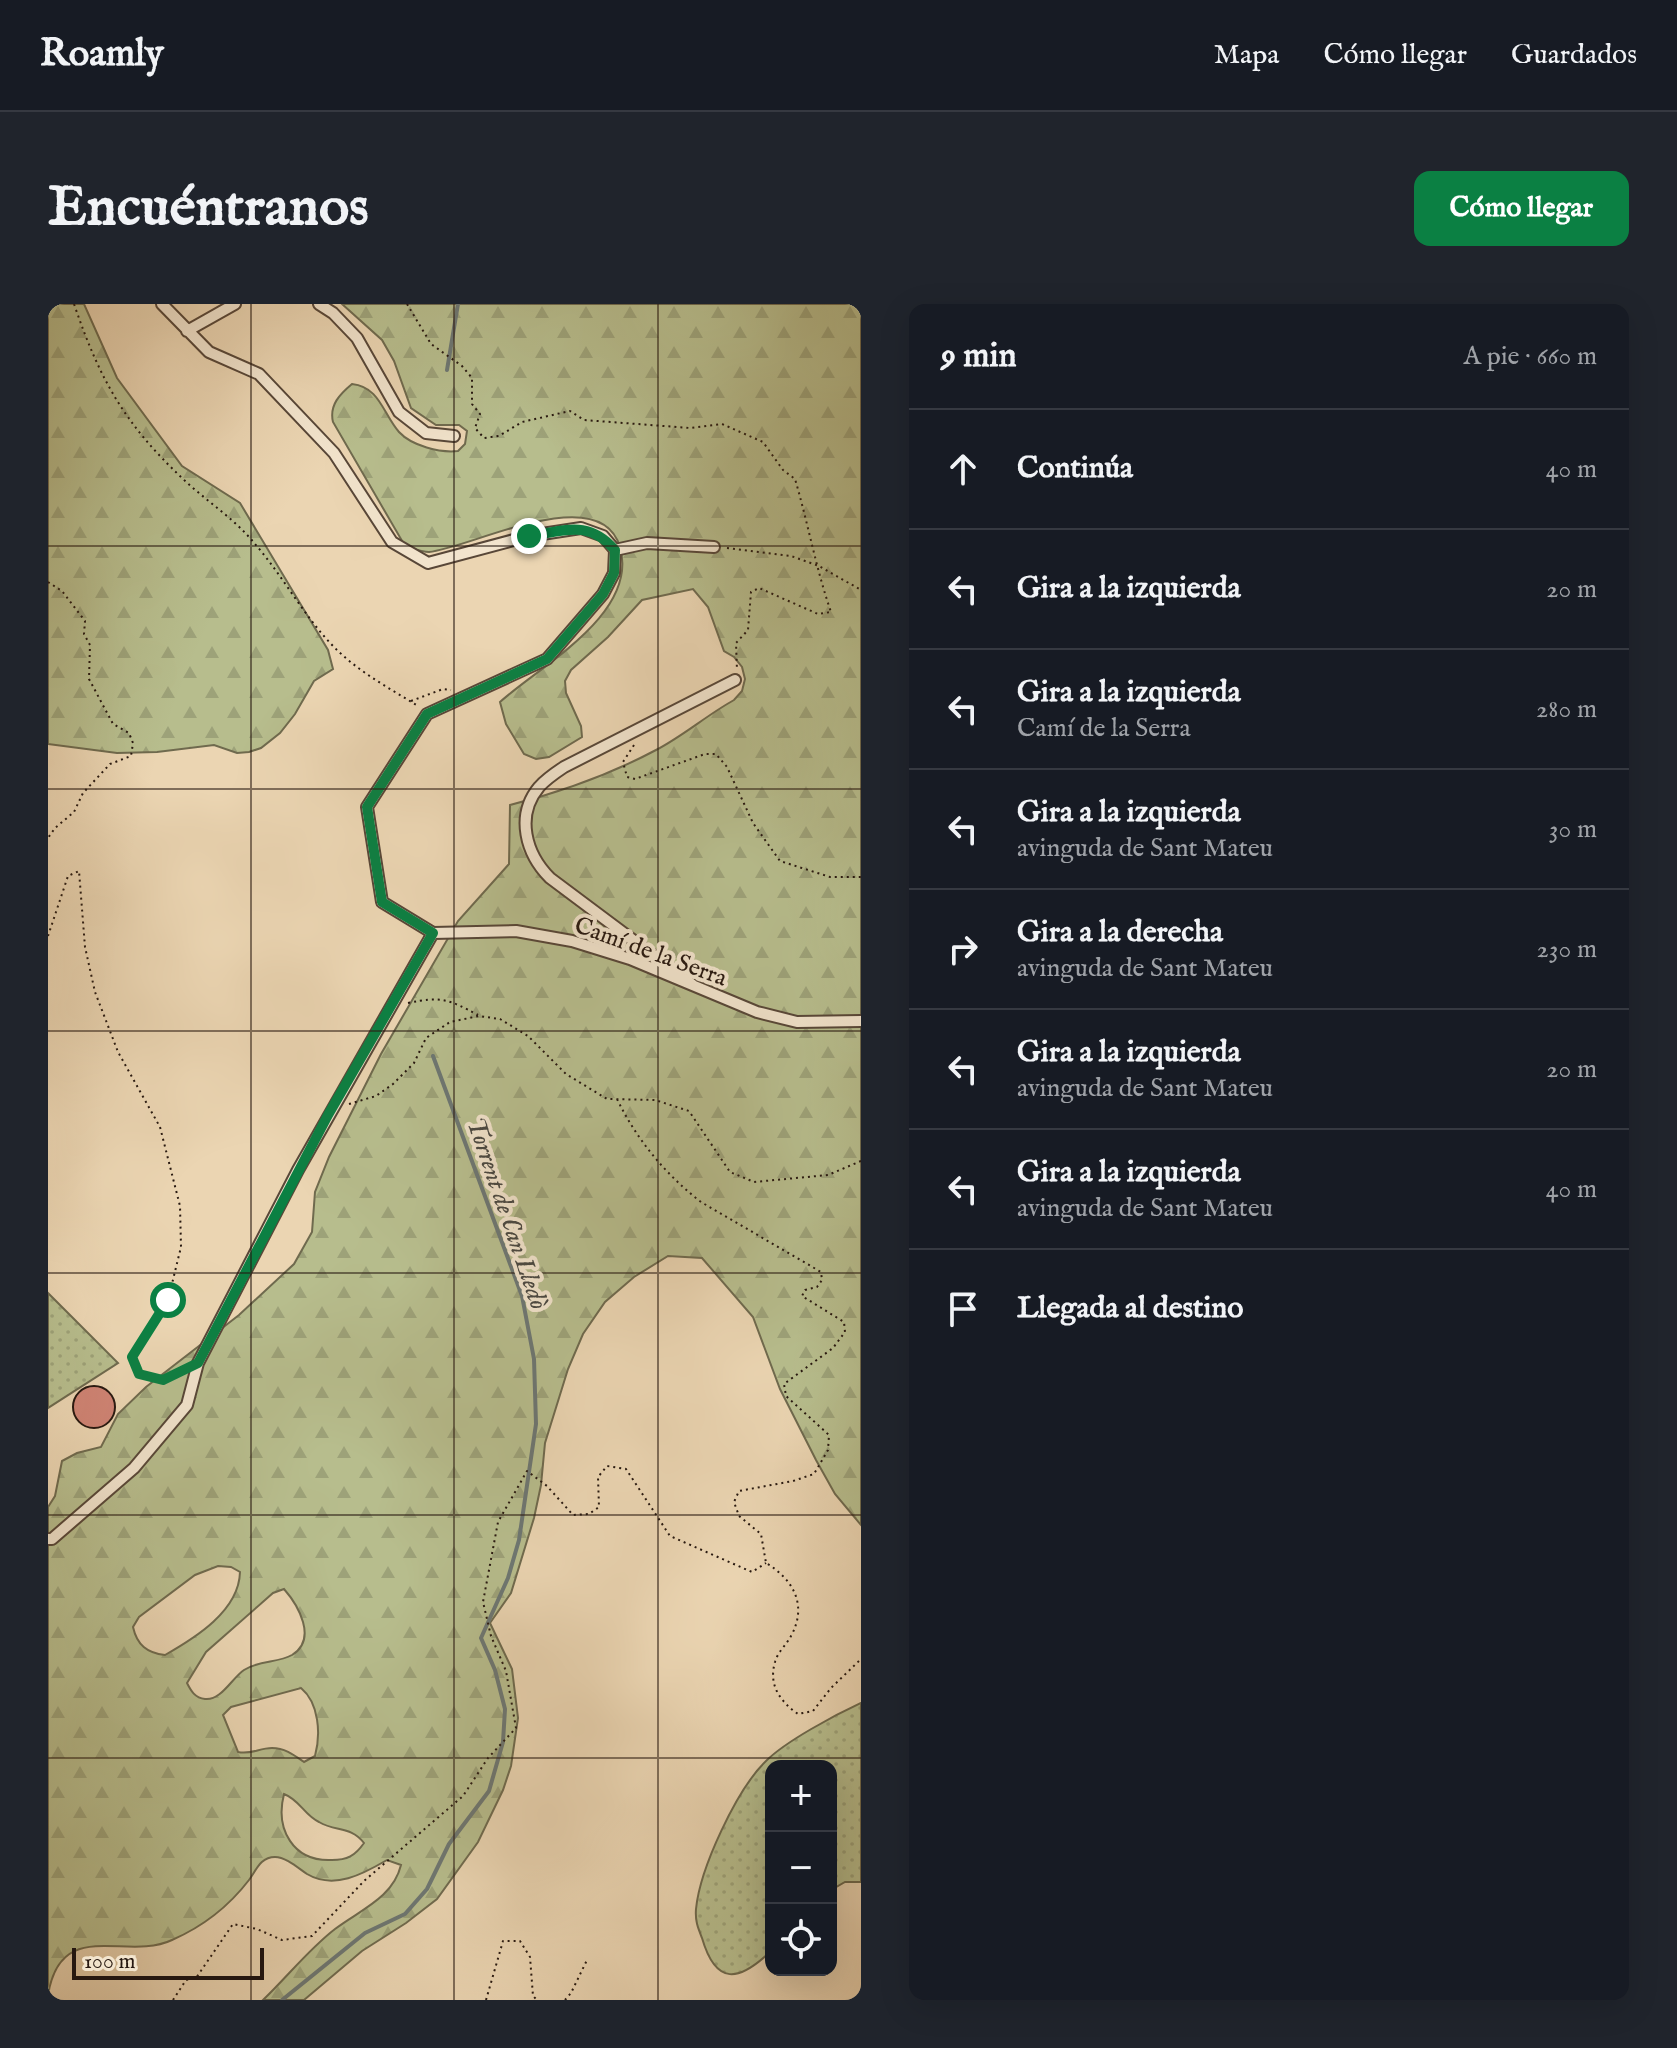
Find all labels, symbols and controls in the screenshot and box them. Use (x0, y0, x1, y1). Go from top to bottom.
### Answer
text: Roamly (40, 31, 164, 79)
text: Mapa (1214, 38, 1279, 73)
text: Cómo llegar (1323, 38, 1467, 73)
text: Guardados (1511, 38, 1637, 73)
button: Cómo llegar (1414, 171, 1629, 246)
text: Encuéntranos (48, 173, 369, 244)
text: 9 min (941, 335, 1017, 378)
text: A pie · 660 m (1463, 340, 1597, 373)
icon: ahead (941, 447, 985, 491)
text: Continúa (1017, 450, 1133, 488)
text: 40 m (1546, 453, 1597, 486)
route end (511, 518, 547, 554)
icon: left (941, 567, 985, 611)
text: Gira a la izquierda (1017, 570, 1241, 608)
text: 20 m (1546, 573, 1597, 606)
text: Gira a la izquierda (1017, 674, 1241, 712)
icon: left (941, 687, 985, 731)
text: 280 m (1536, 693, 1597, 726)
text: Camí de la Serra (1017, 712, 1191, 745)
text: Gira a la izquierda (1017, 794, 1241, 832)
icon: left (941, 807, 985, 851)
text: 30 m (1549, 813, 1597, 846)
text: avinguda de Sant Mateu (1017, 832, 1273, 865)
street label: Camí de la Serra (570, 910, 732, 995)
text: Gira a la derecha (1017, 914, 1223, 952)
icon: right (941, 927, 985, 971)
text: 230 m (1537, 933, 1597, 966)
text: avinguda de Sant Mateu (1017, 952, 1273, 985)
text: Gira a la izquierda (1017, 1034, 1241, 1072)
icon: left (941, 1047, 985, 1091)
text: 20 m (1546, 1053, 1597, 1086)
text: avinguda de Sant Mateu (1017, 1072, 1273, 1105)
water label: Torrent de Can Lledò (458, 1113, 555, 1314)
text: Gira a la izquierda (1017, 1154, 1241, 1192)
icon: left (941, 1167, 985, 1211)
text: 40 m (1546, 1173, 1597, 1206)
text: avinguda de Sant Mateu (1017, 1192, 1273, 1225)
route start (150, 1282, 186, 1318)
icon: arrive (941, 1287, 985, 1331)
text: Llegada al destino (1017, 1290, 1243, 1328)
map controls (765, 1760, 837, 1976)
button: + (765, 1760, 837, 1832)
button: − (765, 1832, 837, 1904)
button: locate (765, 1904, 837, 1976)
scale bar (72, 1944, 264, 1980)
text: 100 m (84, 1948, 136, 1976)

